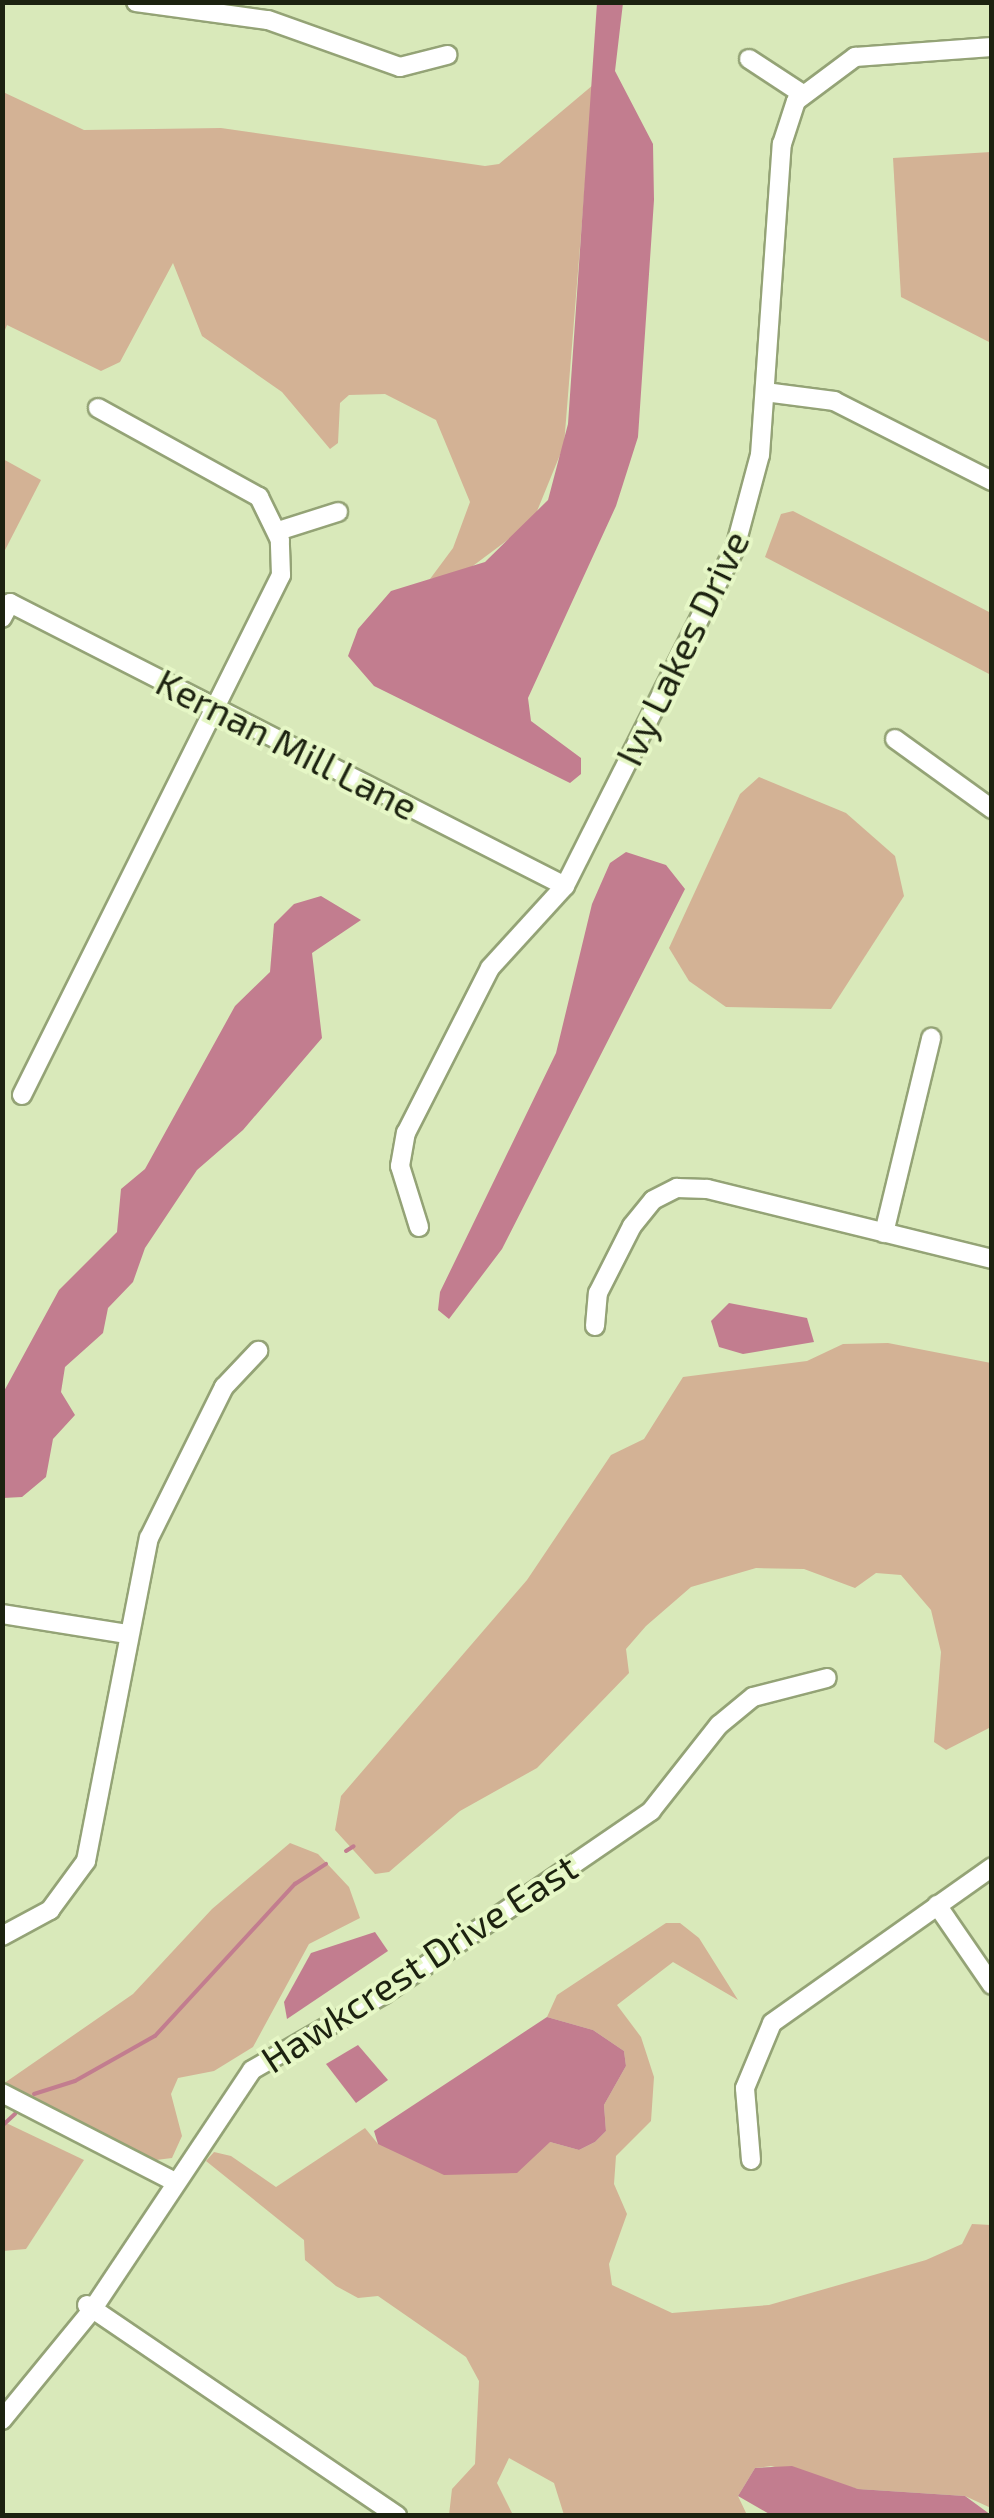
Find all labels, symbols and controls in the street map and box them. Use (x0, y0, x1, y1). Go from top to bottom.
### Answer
street label: Ivy Lakes Drive (605, 523, 759, 773)
street label: Kernan Mill Lane (148, 658, 426, 830)
street label: Hawkcrest Drive East (253, 1844, 585, 2082)

